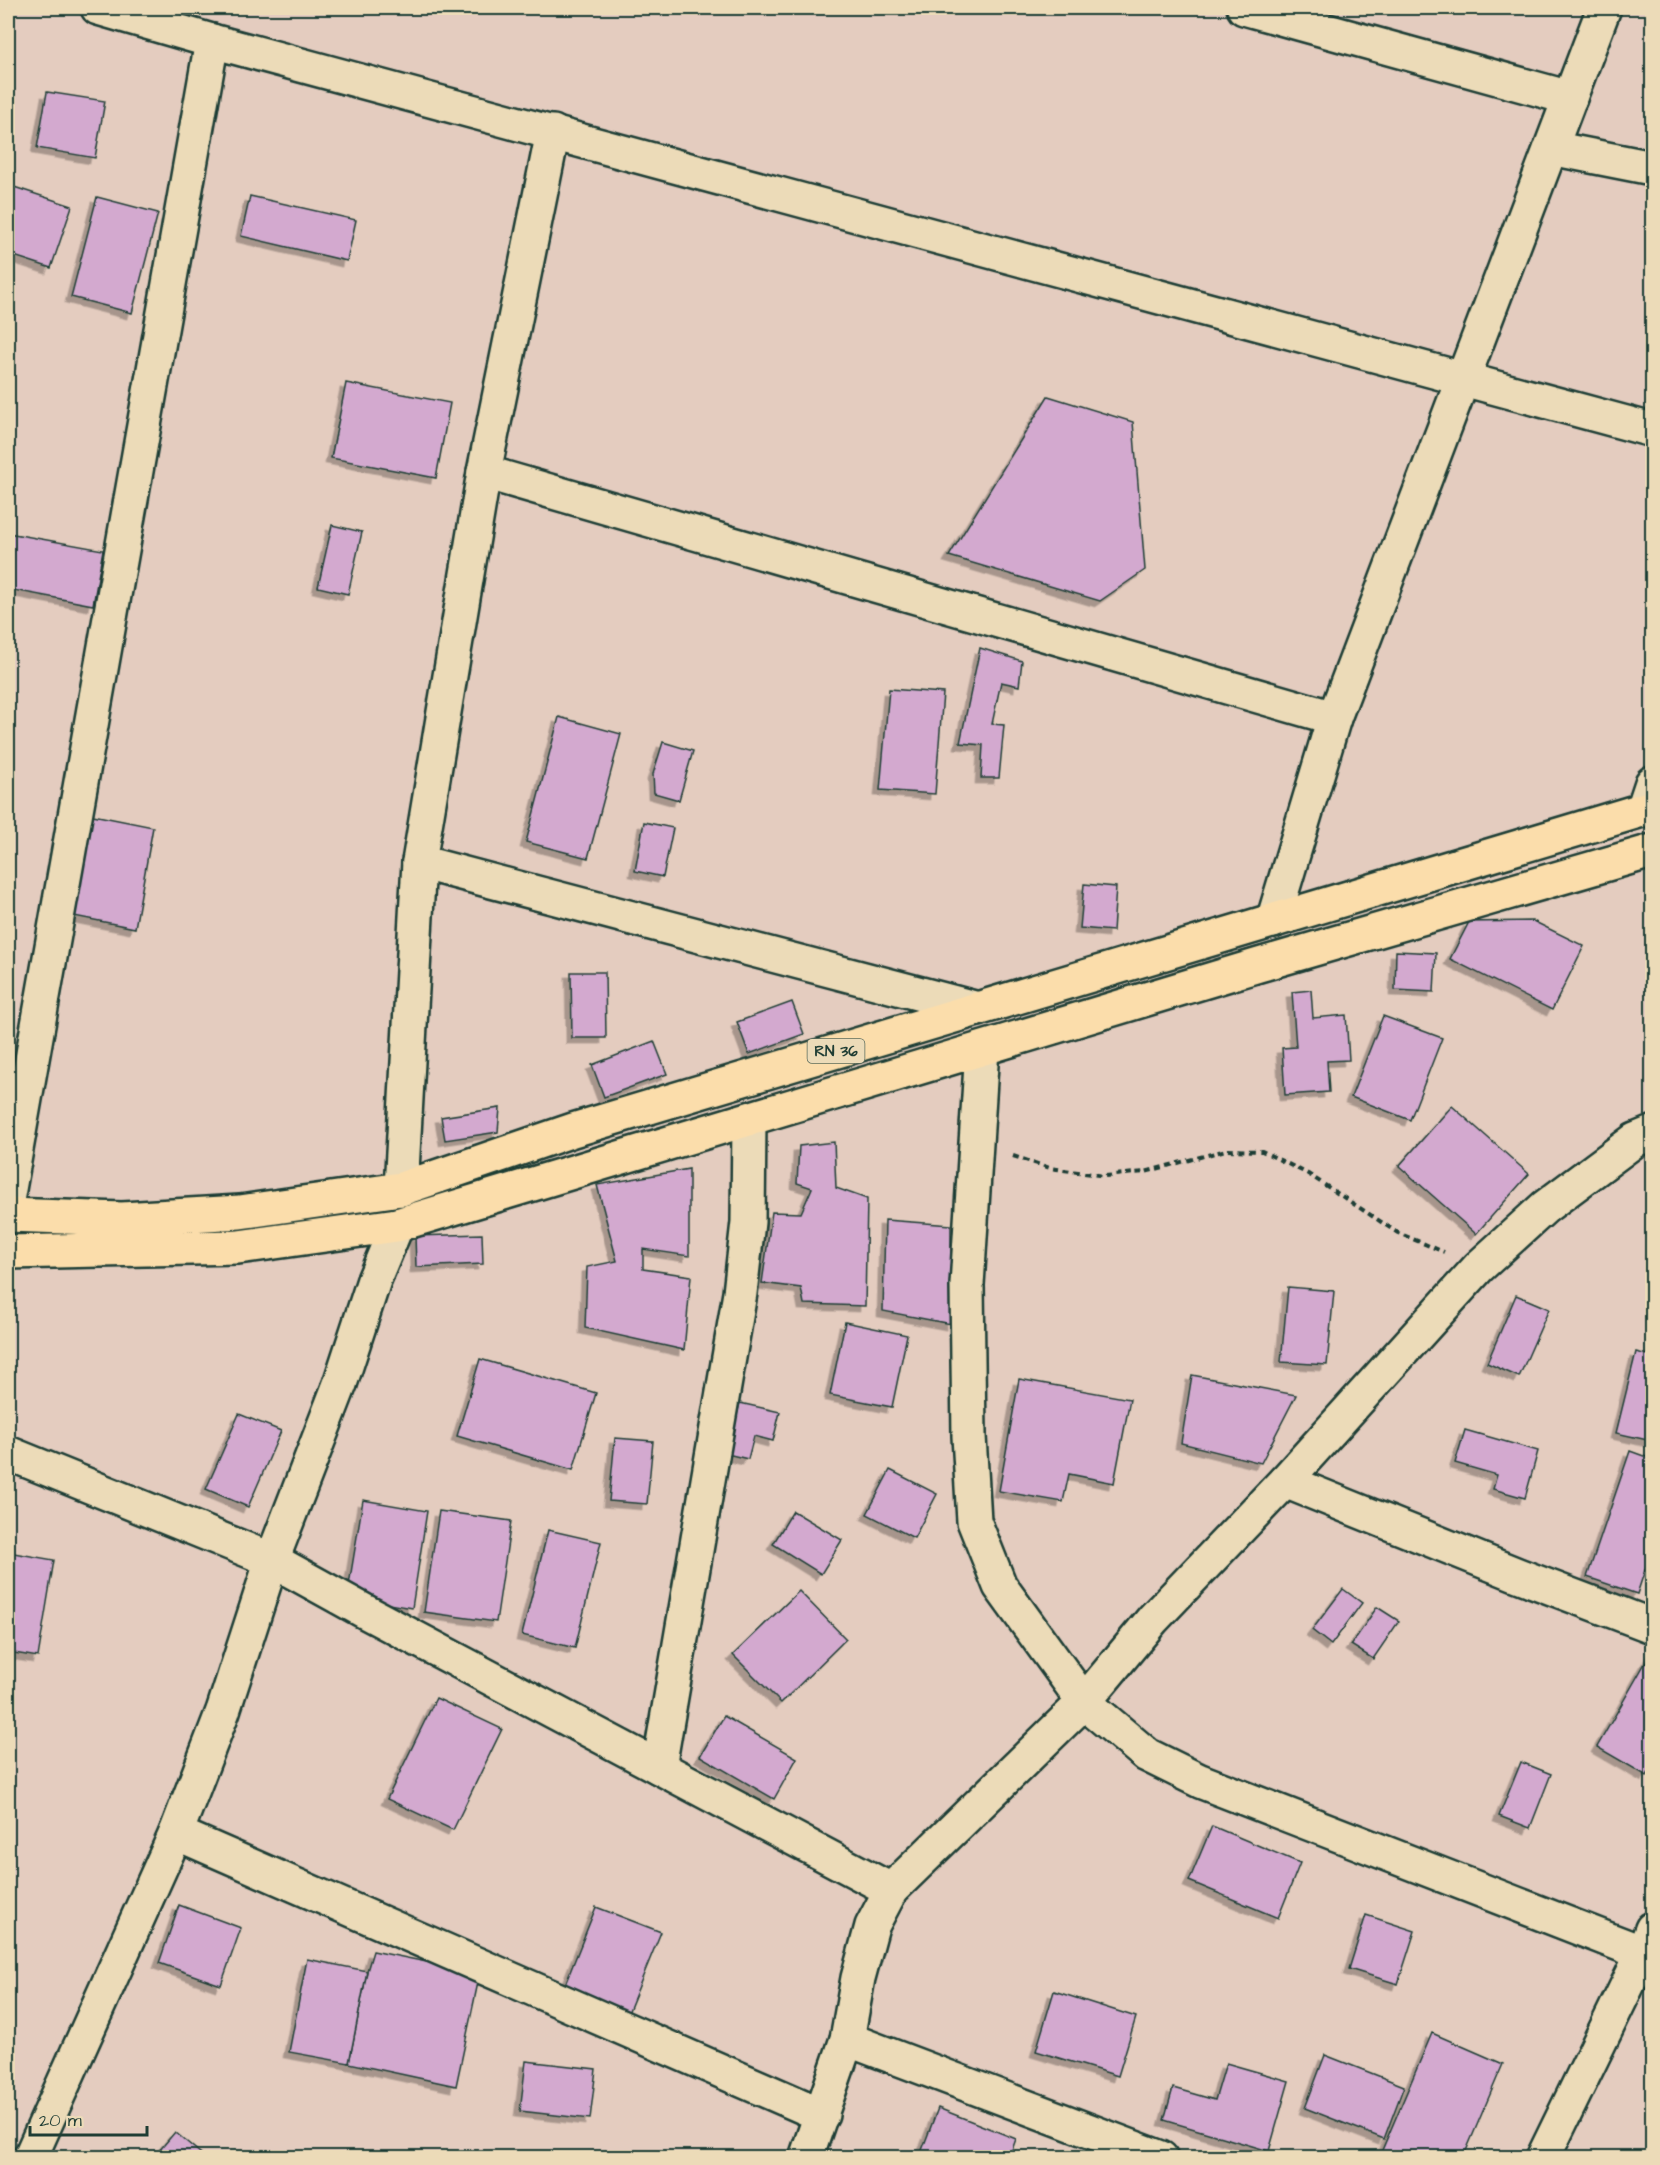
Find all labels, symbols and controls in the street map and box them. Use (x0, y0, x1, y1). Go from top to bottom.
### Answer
road number: RN 36 (808, 1039, 864, 1063)
scale bar (30, 2099, 147, 2137)
text: 20 m (39, 2108, 82, 2133)

